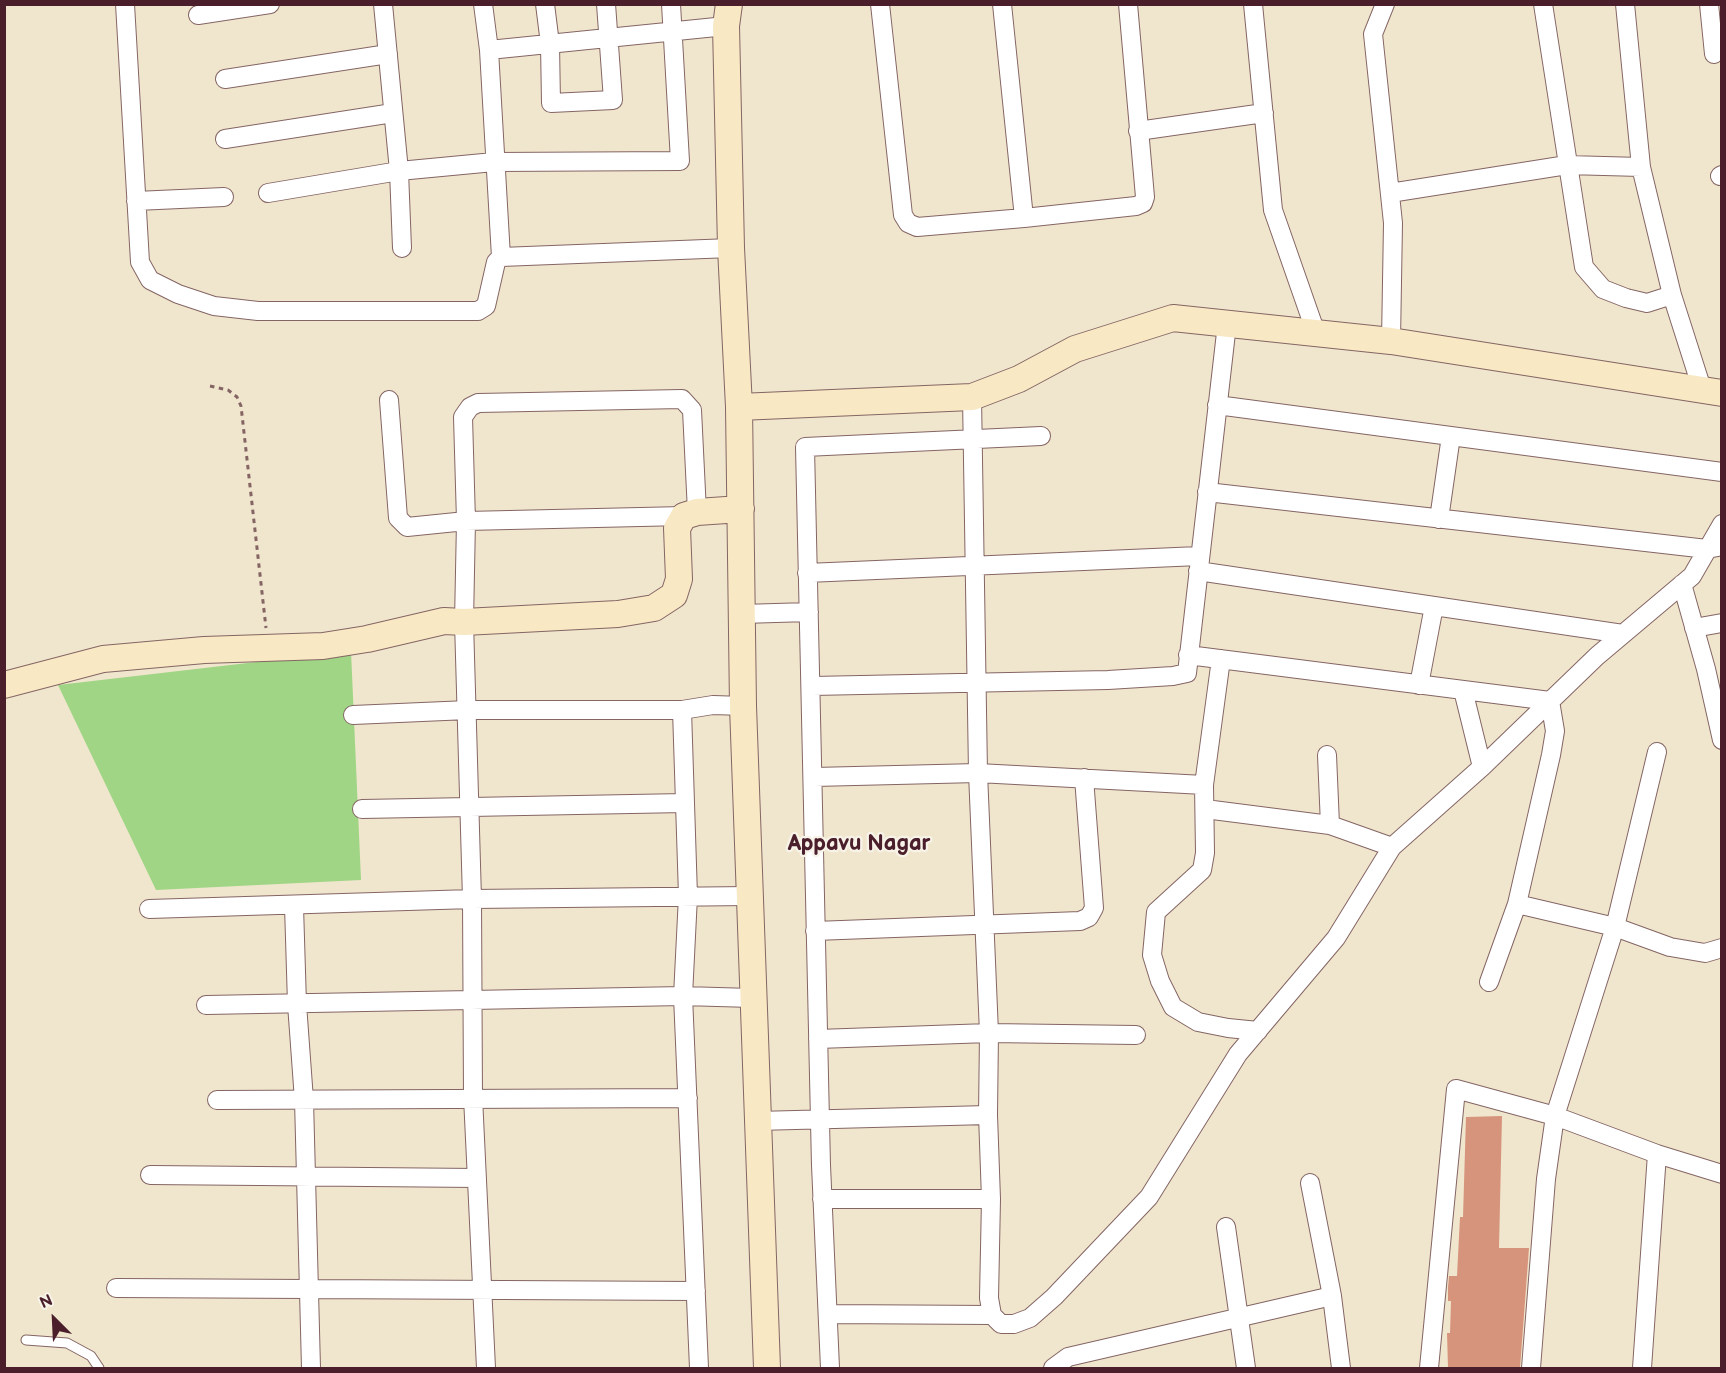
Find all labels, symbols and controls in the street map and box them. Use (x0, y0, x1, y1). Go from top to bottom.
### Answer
district label: Appavu Nagar (788, 831, 930, 857)
north arrow (24, 1289, 84, 1349)
text: N (37, 1291, 56, 1313)

